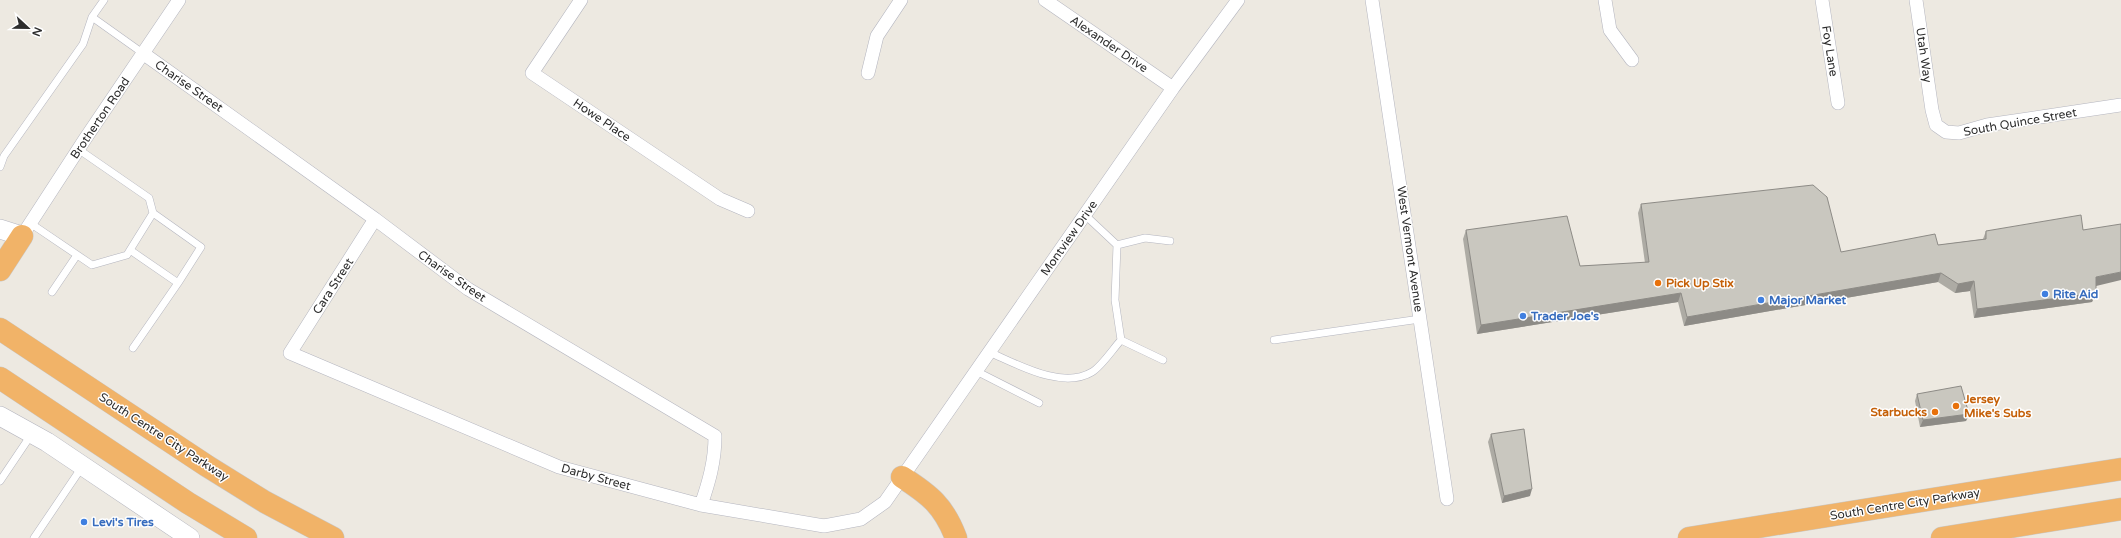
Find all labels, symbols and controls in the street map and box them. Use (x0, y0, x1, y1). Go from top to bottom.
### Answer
north arrow (8, 8, 48, 48)
street label: Alexander Drive (1067, 13, 1151, 75)
text: N (29, 25, 44, 38)
street label: Foy Lane (1819, 25, 1841, 78)
street label: Utah Way (1913, 27, 1935, 84)
street label: Charise Street (152, 57, 226, 115)
street label: Brotherton Road (67, 74, 133, 162)
street label: Howe Place (571, 96, 634, 144)
street label: South Quince Street (1962, 105, 2078, 139)
street label: West Vermont Avenue (1394, 185, 1426, 313)
street label: Montview Drive (1038, 197, 1100, 278)
street label: Charise Street (415, 247, 489, 305)
street label: Cara Street (310, 255, 356, 317)
place label: Pick Up Stix (1666, 276, 1734, 291)
marker: Pick Up Stix (1653, 278, 1663, 288)
place label: Rite Aid (2053, 287, 2098, 301)
marker: Rite Aid (2040, 289, 2050, 299)
place label: Major Market (1769, 293, 1847, 308)
marker: Major Market (1756, 295, 1766, 305)
place label: Trader Joe's (1530, 309, 1599, 323)
marker: Trader Joe's (1518, 311, 1528, 321)
street label: South Centre City Parkway (97, 390, 232, 484)
place label: Jersey Mike's Subs (1963, 392, 2031, 420)
marker: Jersey Mike's Subs (1951, 401, 1961, 411)
place label: Starbucks (1870, 405, 1927, 419)
marker: Starbucks (1930, 407, 1940, 417)
street label: Darby Street (560, 461, 633, 493)
street label: South Centre City Parkway (1829, 485, 1981, 523)
place label: Levi's Tires (92, 515, 154, 529)
marker: Levi's Tires (79, 517, 89, 527)

